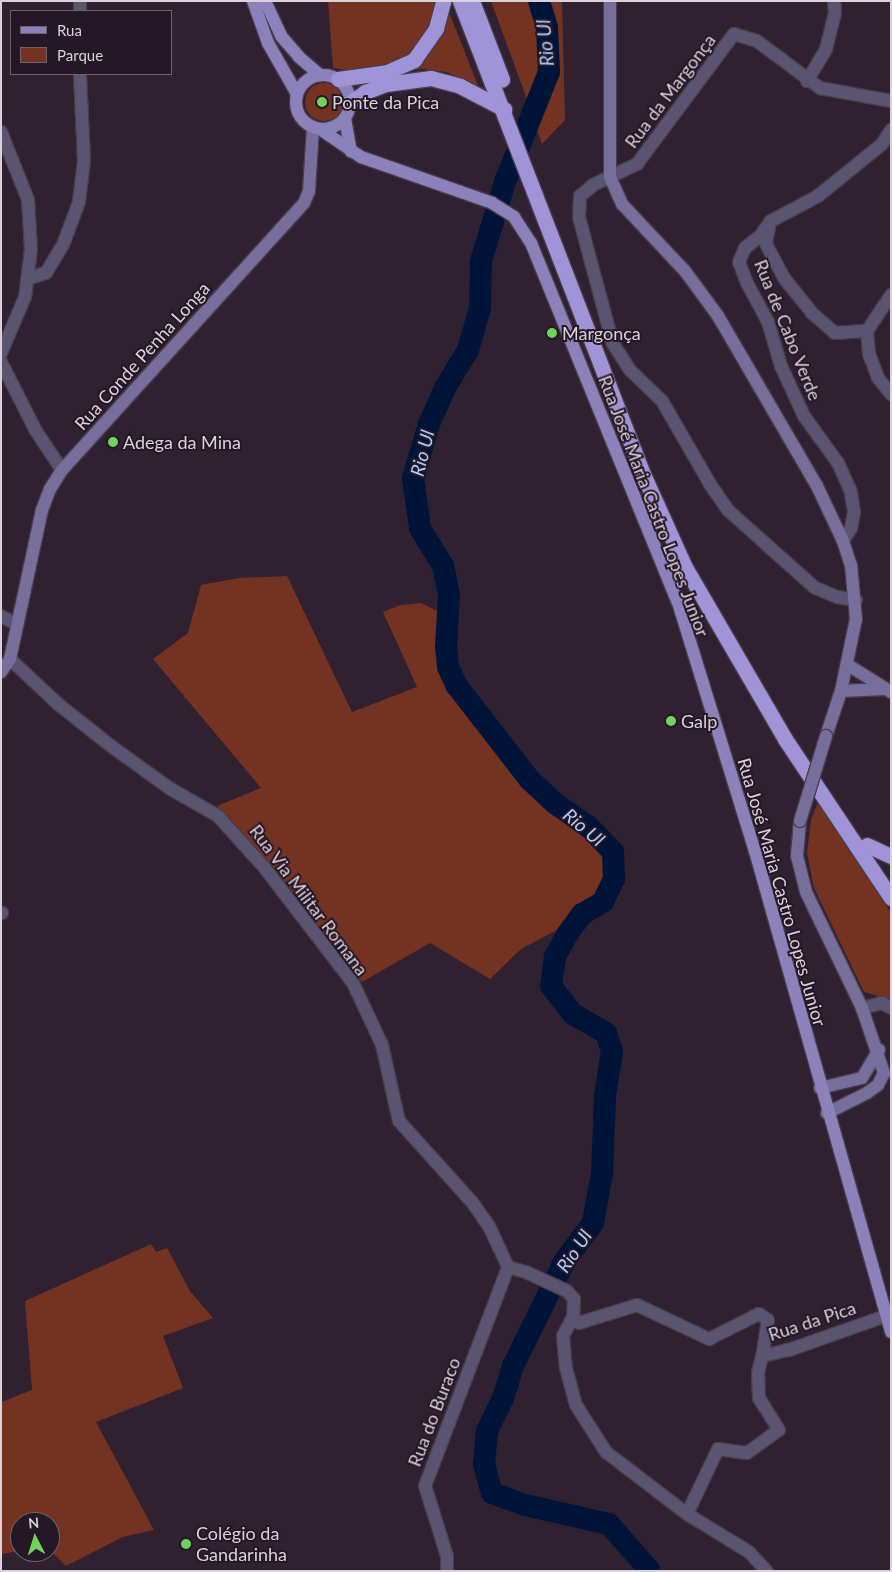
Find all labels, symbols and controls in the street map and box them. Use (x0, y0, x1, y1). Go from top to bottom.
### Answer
legend (10, 10, 172, 75)
water label: Rio Ul (532, 19, 558, 67)
text: Rua (57, 21, 82, 39)
street label: Rua da Margonça (620, 30, 720, 152)
text: Parque (57, 46, 103, 64)
place label: Ponte da Pica (332, 91, 439, 113)
marker: Ponte da Pica (316, 96, 328, 108)
street label: Rua de Cabo Verde (750, 256, 826, 404)
street label: Rua Conde Penha Longa (70, 278, 214, 434)
place label: Margonça (562, 322, 641, 344)
marker: Margonça (546, 327, 558, 339)
street label: Rua José Maria Castro Lopes Junior (594, 372, 714, 640)
water label: Rio Ul (405, 428, 439, 478)
place label: Adega da Mina (123, 431, 241, 453)
marker: Adega da Mina (107, 436, 119, 448)
place label: Galp (681, 710, 717, 732)
marker: Galp (665, 715, 677, 727)
street label: Rua José Maria Castro Lopes Junior (733, 755, 831, 1029)
water label: Rio Ul (559, 803, 609, 851)
street label: Rua Via Militar Romana (245, 820, 373, 980)
water label: Rio Ul (551, 1225, 597, 1277)
street label: Rua da Pica (766, 1297, 858, 1345)
street label: Rua do Buraco (403, 1355, 465, 1469)
north arrow (10, 1512, 60, 1562)
text: N (28, 1514, 40, 1531)
place label: Colégio da Gandarinha (196, 1523, 287, 1566)
marker: Colégio da Gandarinha (180, 1538, 192, 1550)

